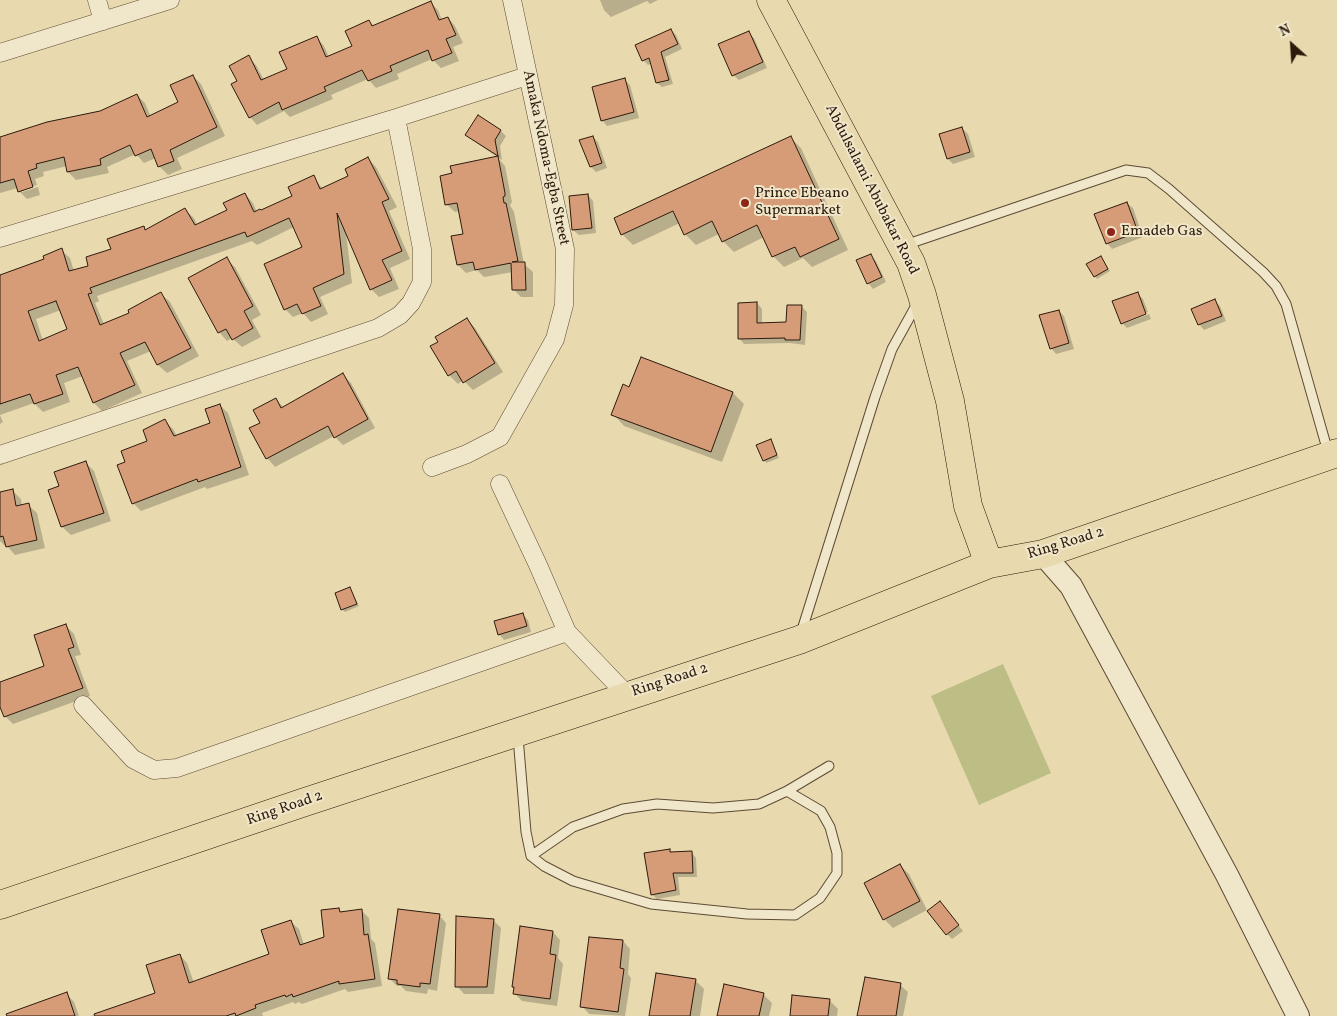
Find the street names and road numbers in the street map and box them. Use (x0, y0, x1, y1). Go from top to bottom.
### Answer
street label: Amaka Ndoma-Egba Street (518, 69, 572, 247)
street label: Abdulsalami Abubakar Road (820, 102, 922, 278)
street label: Ring Road 2 (1025, 524, 1107, 564)
street label: Ring Road 2 (629, 660, 711, 702)
street label: Ring Road 2 (245, 788, 325, 830)

